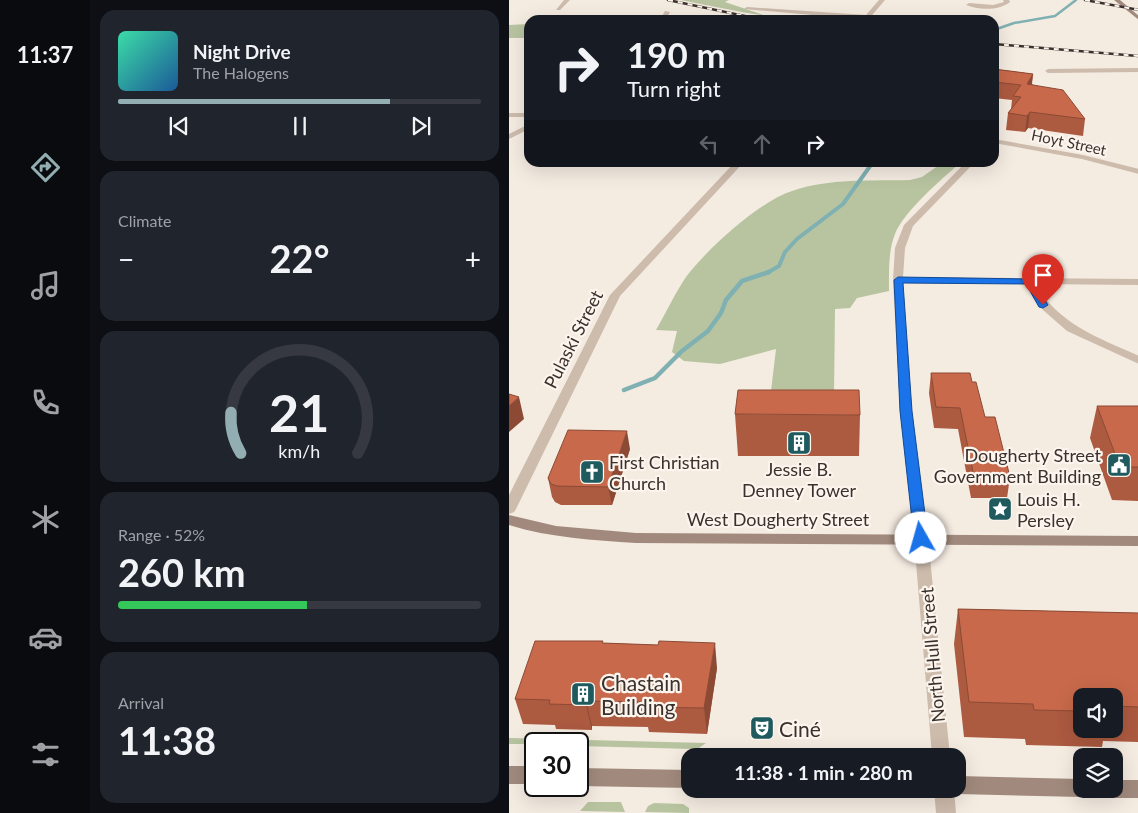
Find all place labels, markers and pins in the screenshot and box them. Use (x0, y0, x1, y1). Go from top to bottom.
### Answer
pin (1022, 254, 1064, 305)
building icon: Jessie B. Denney Tower (786, 430, 812, 456)
place label: Dougherty Street Government Building (934, 444, 1102, 487)
place label: First Christian Church (609, 451, 720, 494)
public building icon: Dougherty Street Government Building (1106, 452, 1132, 478)
place label: Jessie B. Denney Tower (742, 458, 856, 501)
church icon: First Christian Church (579, 459, 605, 485)
place label: Louis H. Persley (1017, 488, 1081, 531)
place icon: Louis H. Persley (987, 496, 1013, 522)
place label: Chastain Building (601, 670, 681, 719)
building icon: Chastain Building (570, 681, 596, 707)
theatre icon: Ciné (749, 715, 775, 741)
place label: Ciné (779, 716, 821, 741)

